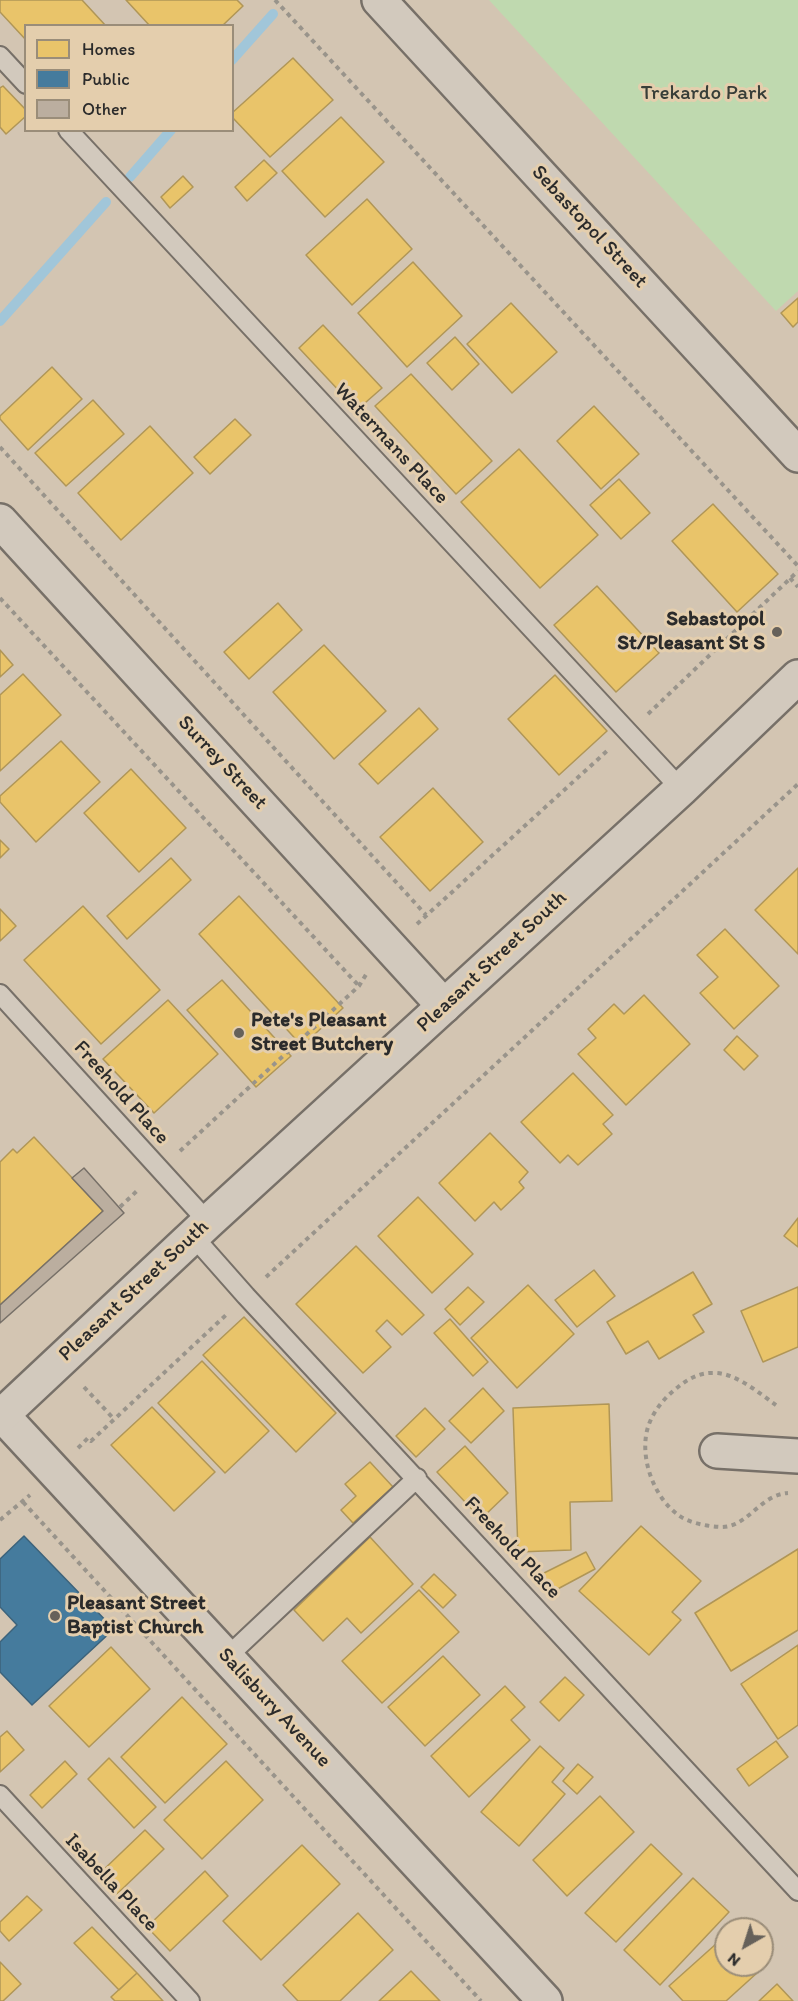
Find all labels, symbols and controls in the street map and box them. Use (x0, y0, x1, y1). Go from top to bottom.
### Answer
legend (24, 24, 234, 132)
text: Homes (82, 38, 135, 60)
text: Public (82, 68, 130, 90)
park label: Trekardo Park (641, 81, 767, 107)
text: Other (82, 98, 127, 120)
street label: Sebastopol Street (526, 160, 652, 294)
street label: Watermans Place (328, 378, 454, 510)
place label: Sebastopol St/Pleasant St S (617, 607, 765, 657)
marker: Sebastopol St/Pleasant St S (770, 625, 784, 639)
street label: Surrey Street (172, 711, 272, 815)
street label: Pleasant Street South (412, 886, 572, 1038)
place label: Pete's Pleasant Street Butchery (251, 1008, 393, 1058)
marker: Pete's Pleasant Street Butchery (232, 1026, 246, 1040)
street label: Freehold Place (68, 1036, 174, 1150)
street label: Pleasant Street South (54, 1215, 214, 1367)
street label: Freehold Place (458, 1492, 566, 1604)
place label: Pleasant Street Baptist Church (67, 1591, 206, 1641)
marker: Pleasant Street Baptist Church (48, 1609, 62, 1623)
street label: Salisbury Avenue (212, 1643, 336, 1773)
street label: Isabella Place (59, 1829, 163, 1937)
north arrow (714, 1917, 774, 1977)
text: N (723, 1949, 744, 1971)

